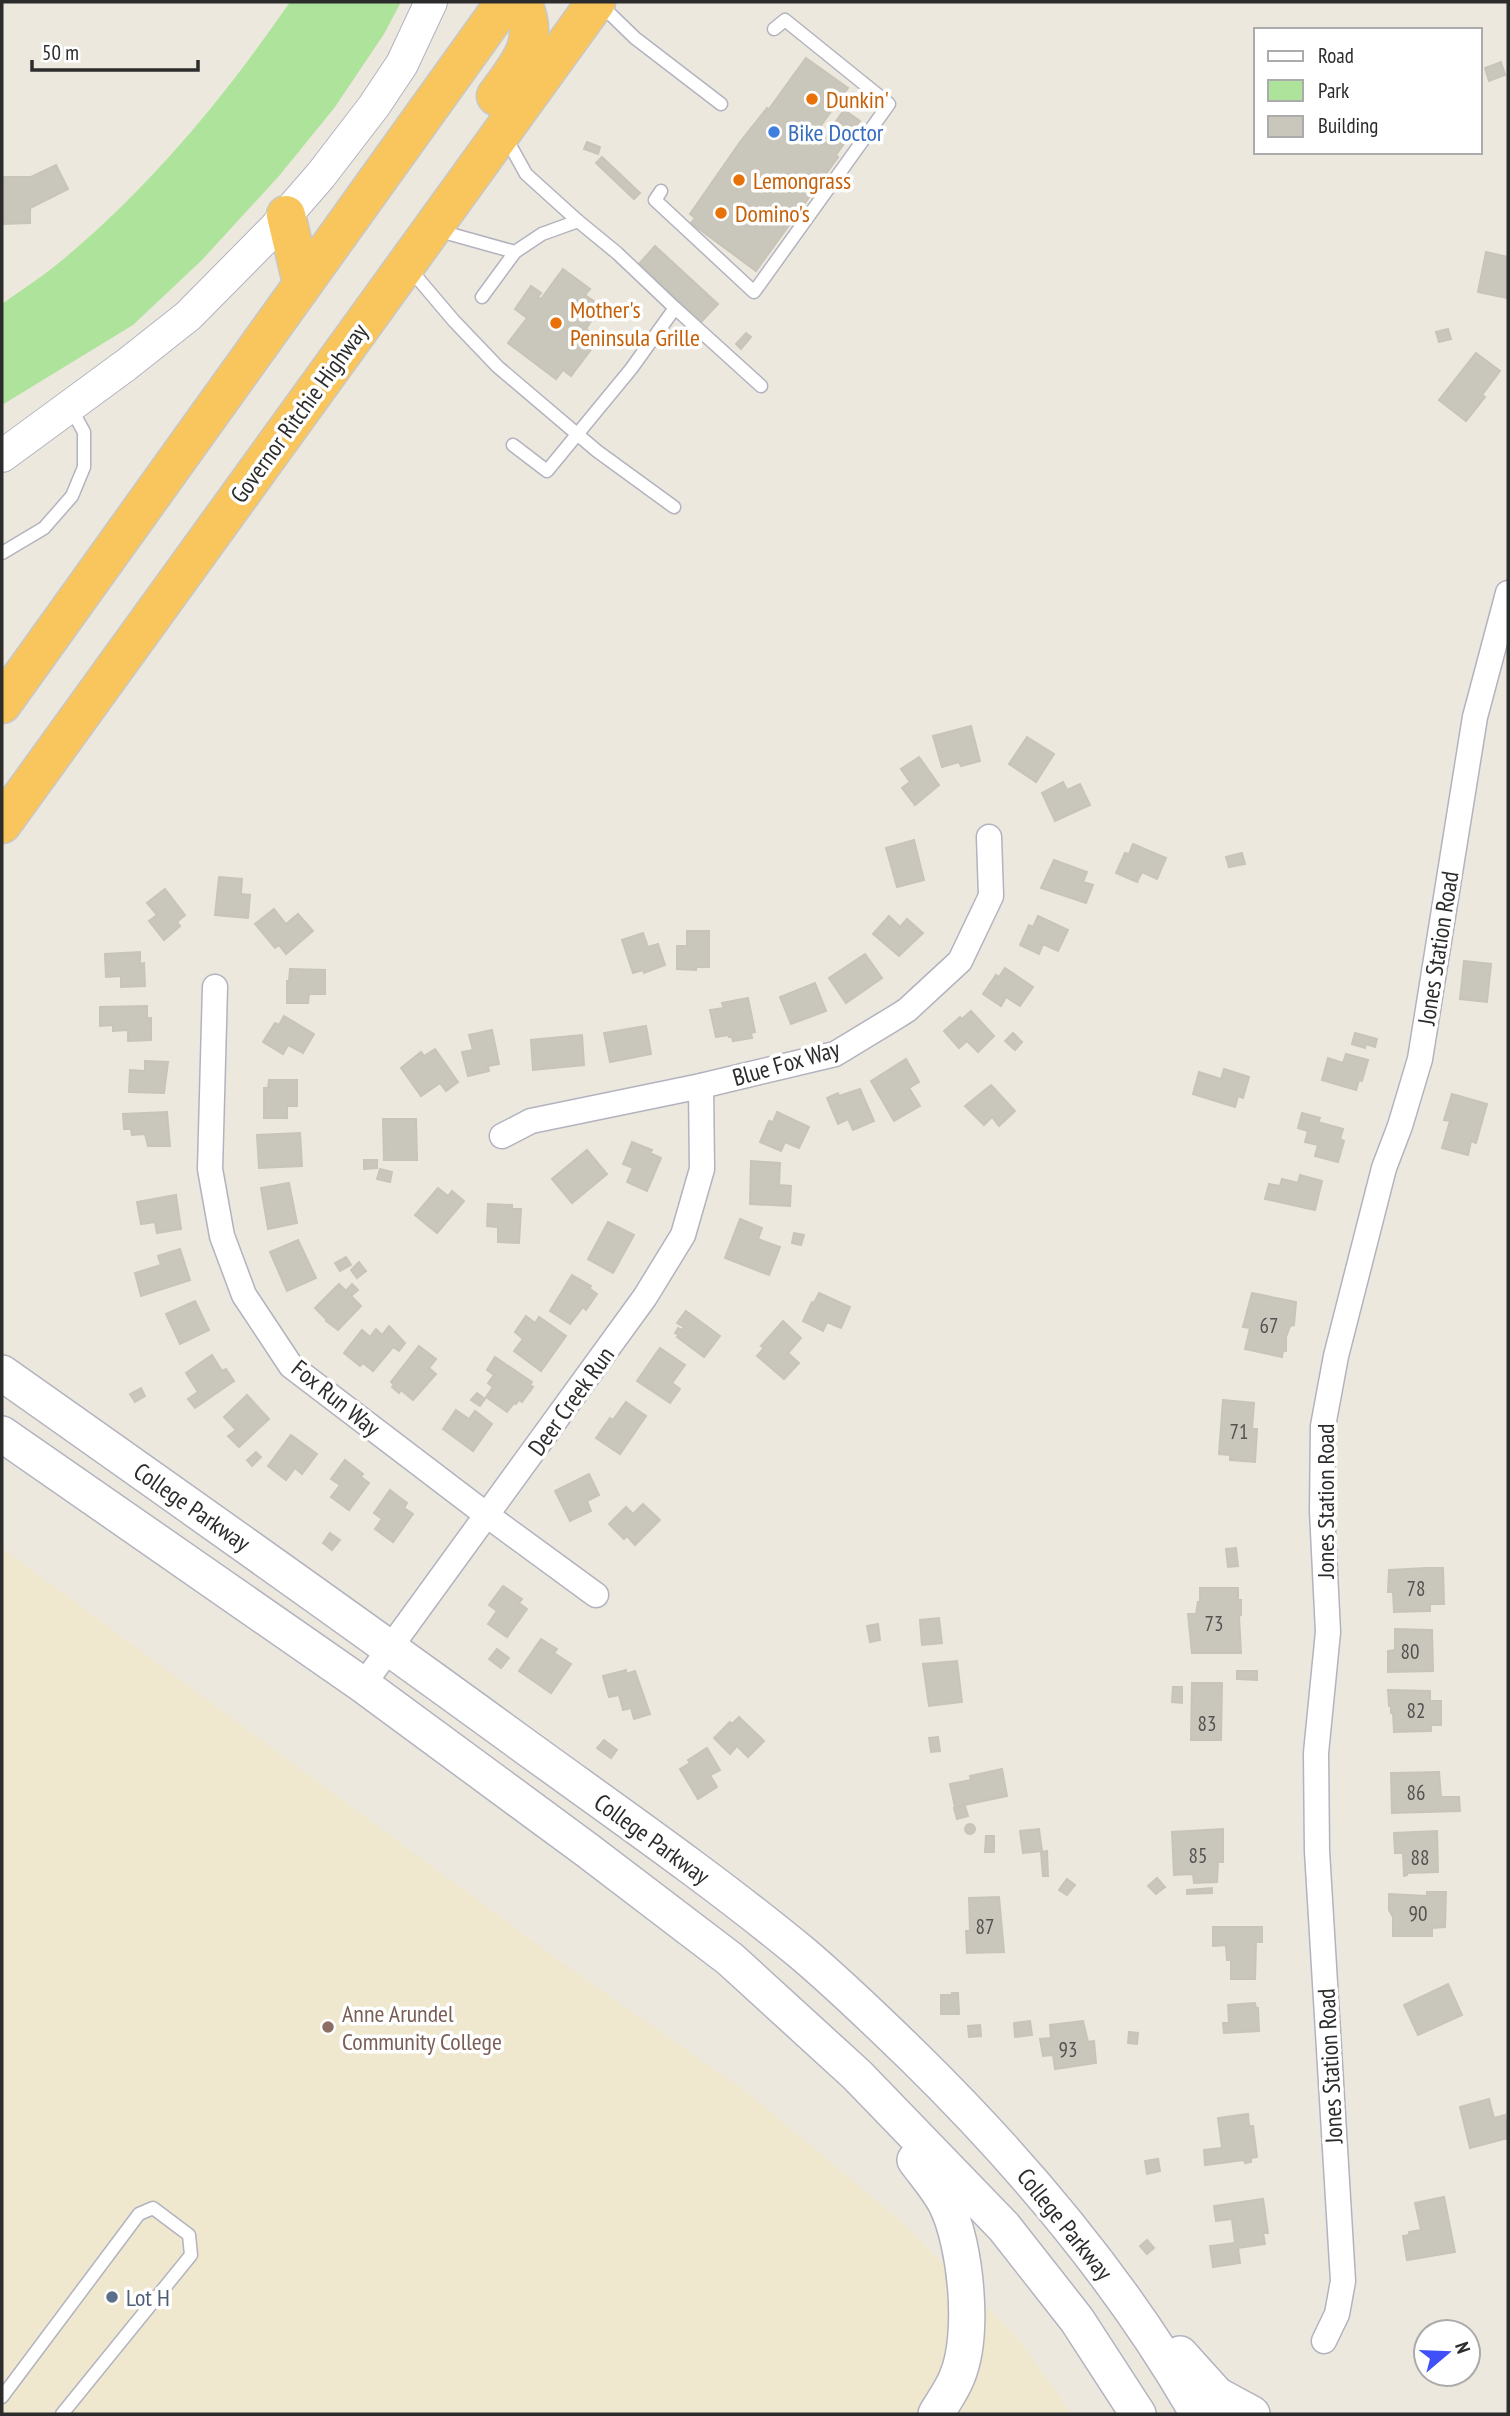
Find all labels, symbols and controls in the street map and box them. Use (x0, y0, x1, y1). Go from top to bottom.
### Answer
scale bar (32, 28, 198, 72)
legend (1254, 28, 1482, 154)
text: 50 m (42, 39, 79, 66)
text: Road (1318, 42, 1354, 69)
text: Park (1318, 77, 1349, 104)
place label: Dunkin' (826, 84, 889, 115)
marker: Dunkin' (804, 91, 820, 107)
text: Building (1318, 112, 1378, 139)
place label: Bike Doctor (788, 117, 884, 148)
marker: Bike Doctor (766, 124, 782, 140)
place label: Lemongrass (753, 165, 851, 196)
marker: Lemongrass (731, 172, 747, 188)
place label: Domino's (735, 198, 810, 229)
marker: Domino's (713, 205, 729, 221)
place label: Mother's Peninsula Grille (570, 294, 700, 353)
marker: Mother's Peninsula Grille (548, 315, 564, 331)
street label: Governor Ritchie Highway (223, 317, 375, 509)
street label: Jones Station Road (1410, 869, 1465, 1028)
street label: Blue Fox Way (729, 1033, 843, 1093)
house number: 67 (1260, 1312, 1278, 1339)
street label: Deer Creek Run (521, 1340, 621, 1462)
street label: Fox Run Way (285, 1353, 387, 1443)
house number: 71 (1230, 1418, 1248, 1445)
street label: Jones Station Road (1310, 1423, 1341, 1580)
street label: College Parkway (128, 1455, 256, 1559)
house number: 78 (1407, 1575, 1425, 1602)
house number: 73 (1205, 1610, 1223, 1637)
house number: 80 (1401, 1638, 1419, 1665)
house number: 82 (1407, 1697, 1425, 1724)
house number: 83 (1198, 1710, 1216, 1737)
house number: 86 (1407, 1779, 1425, 1806)
street label: College Parkway (588, 1787, 716, 1891)
house number: 85 (1189, 1842, 1207, 1869)
house number: 88 (1411, 1844, 1429, 1871)
house number: 90 (1409, 1900, 1427, 1927)
house number: 87 (976, 1913, 994, 1940)
street label: Jones Station Road (1310, 1988, 1350, 2145)
place label: Anne Arundel Community College (342, 1998, 502, 2057)
marker: Anne Arundel Community College (320, 2019, 336, 2035)
house number: 93 (1059, 2036, 1077, 2063)
street label: College Parkway (1010, 2162, 1120, 2286)
place label: Lot H (126, 2282, 170, 2313)
marker: Lot H (104, 2289, 120, 2305)
north arrow (1412, 2318, 1482, 2388)
text: N (1450, 2339, 1476, 2356)

